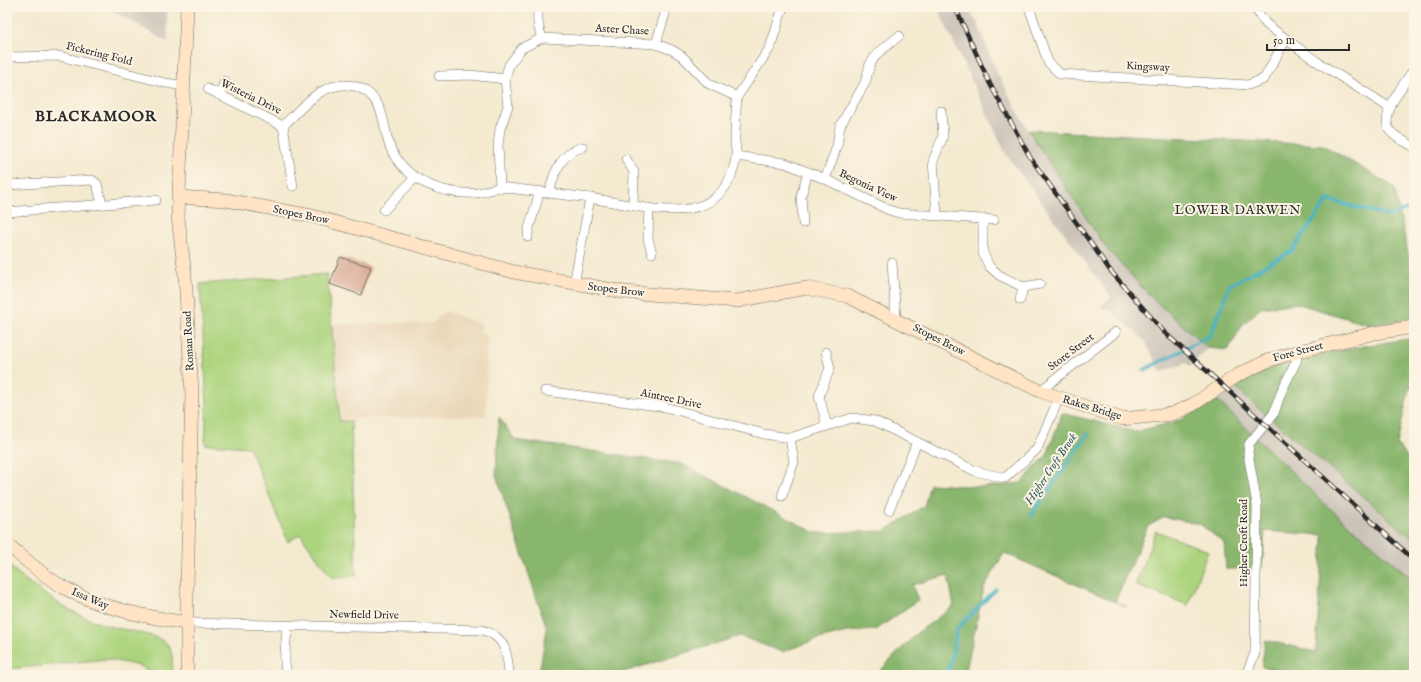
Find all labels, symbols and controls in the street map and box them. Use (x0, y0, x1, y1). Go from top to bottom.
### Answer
street label: Aster Chase (594, 22, 649, 38)
scale bar (1267, 26, 1349, 52)
text: 50 m (1273, 33, 1295, 48)
street label: Pickering Fold (64, 39, 134, 69)
street label: Kingsway (1126, 59, 1171, 75)
street label: Wisteria Drive (218, 76, 284, 118)
district label: BLACKAMOOR (35, 107, 158, 126)
street label: Begonia View (837, 166, 900, 206)
street label: Stopes Brow (272, 202, 331, 228)
district label: LOWER DARWEN (1175, 202, 1301, 219)
street label: Stopes Brow (587, 280, 646, 301)
street label: Roman Road (180, 310, 198, 372)
street label: Stopes Brow (910, 321, 968, 360)
street label: Store Street (1045, 330, 1097, 374)
street label: Fore Street (1271, 339, 1325, 365)
street label: Aintree Drive (638, 385, 703, 412)
street label: Rakes Bridge (1061, 392, 1123, 424)
water label: Higher Croft Brook (1021, 430, 1081, 509)
street label: Higher Croft Road (1237, 499, 1251, 587)
street label: Issa Way (69, 585, 111, 613)
street label: Newfield Drive (329, 607, 399, 623)

